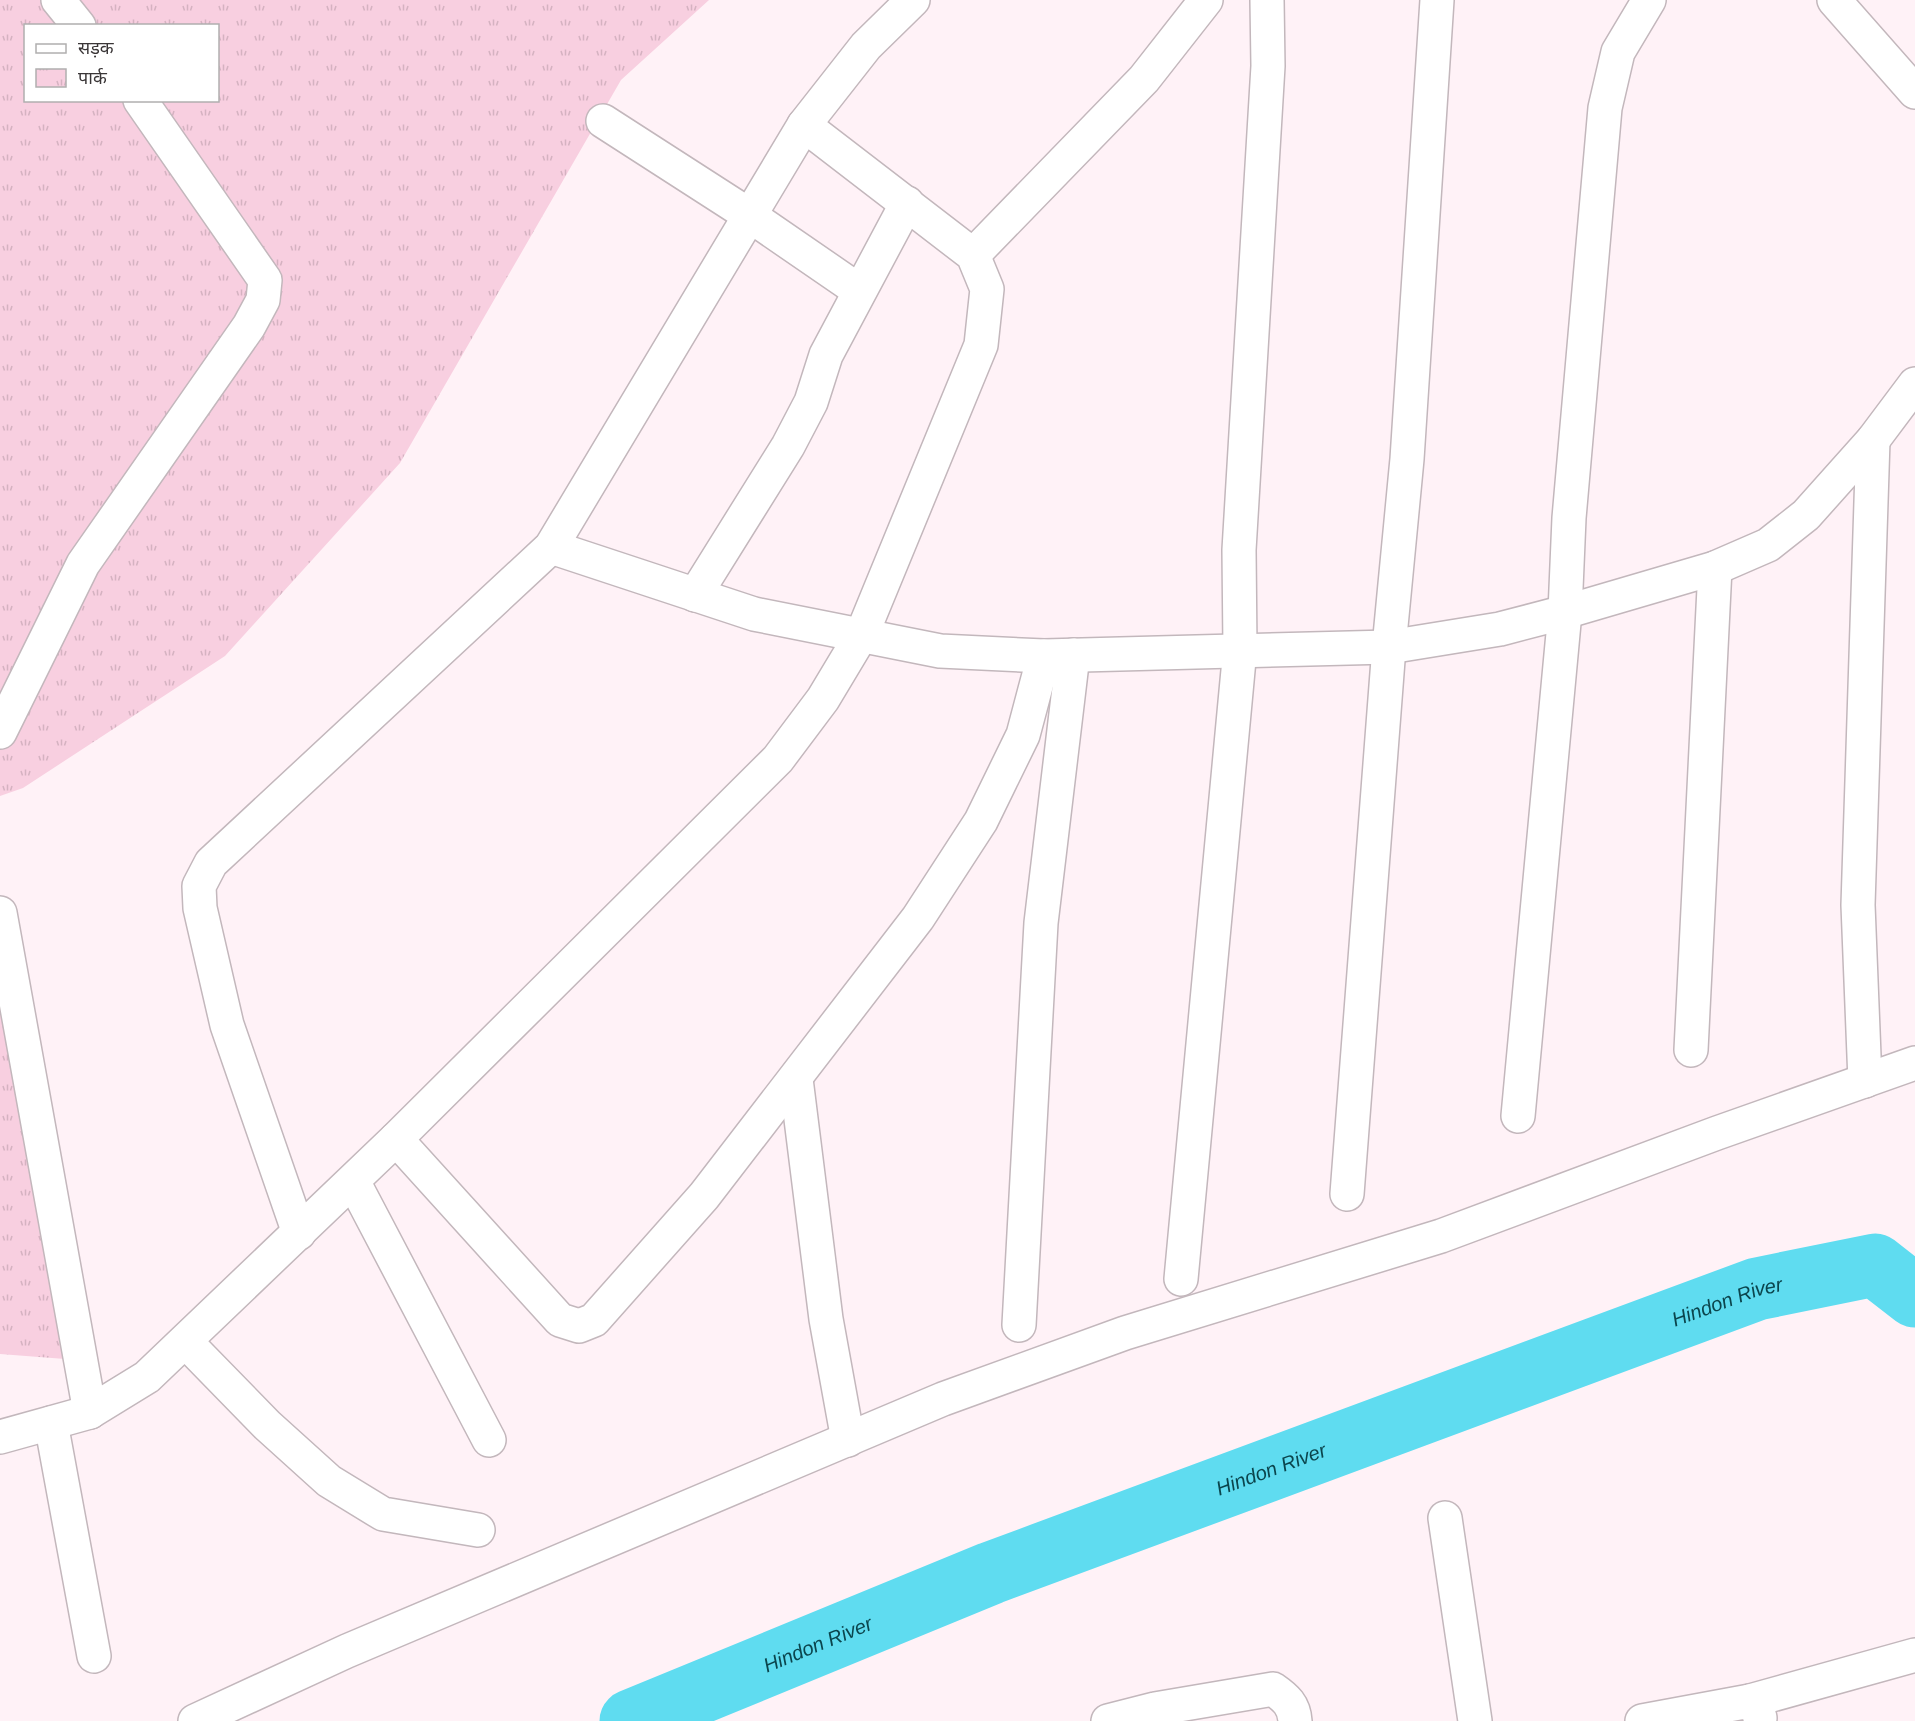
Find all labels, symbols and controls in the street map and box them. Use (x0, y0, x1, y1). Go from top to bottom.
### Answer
legend (24, 24, 219, 102)
text: सड़क (78, 38, 115, 58)
text: पार्क (78, 67, 108, 88)
water label: Hindon River (1669, 1273, 1786, 1331)
water label: Hindon River (1213, 1438, 1330, 1500)
water label: Hindon River (760, 1612, 877, 1676)

